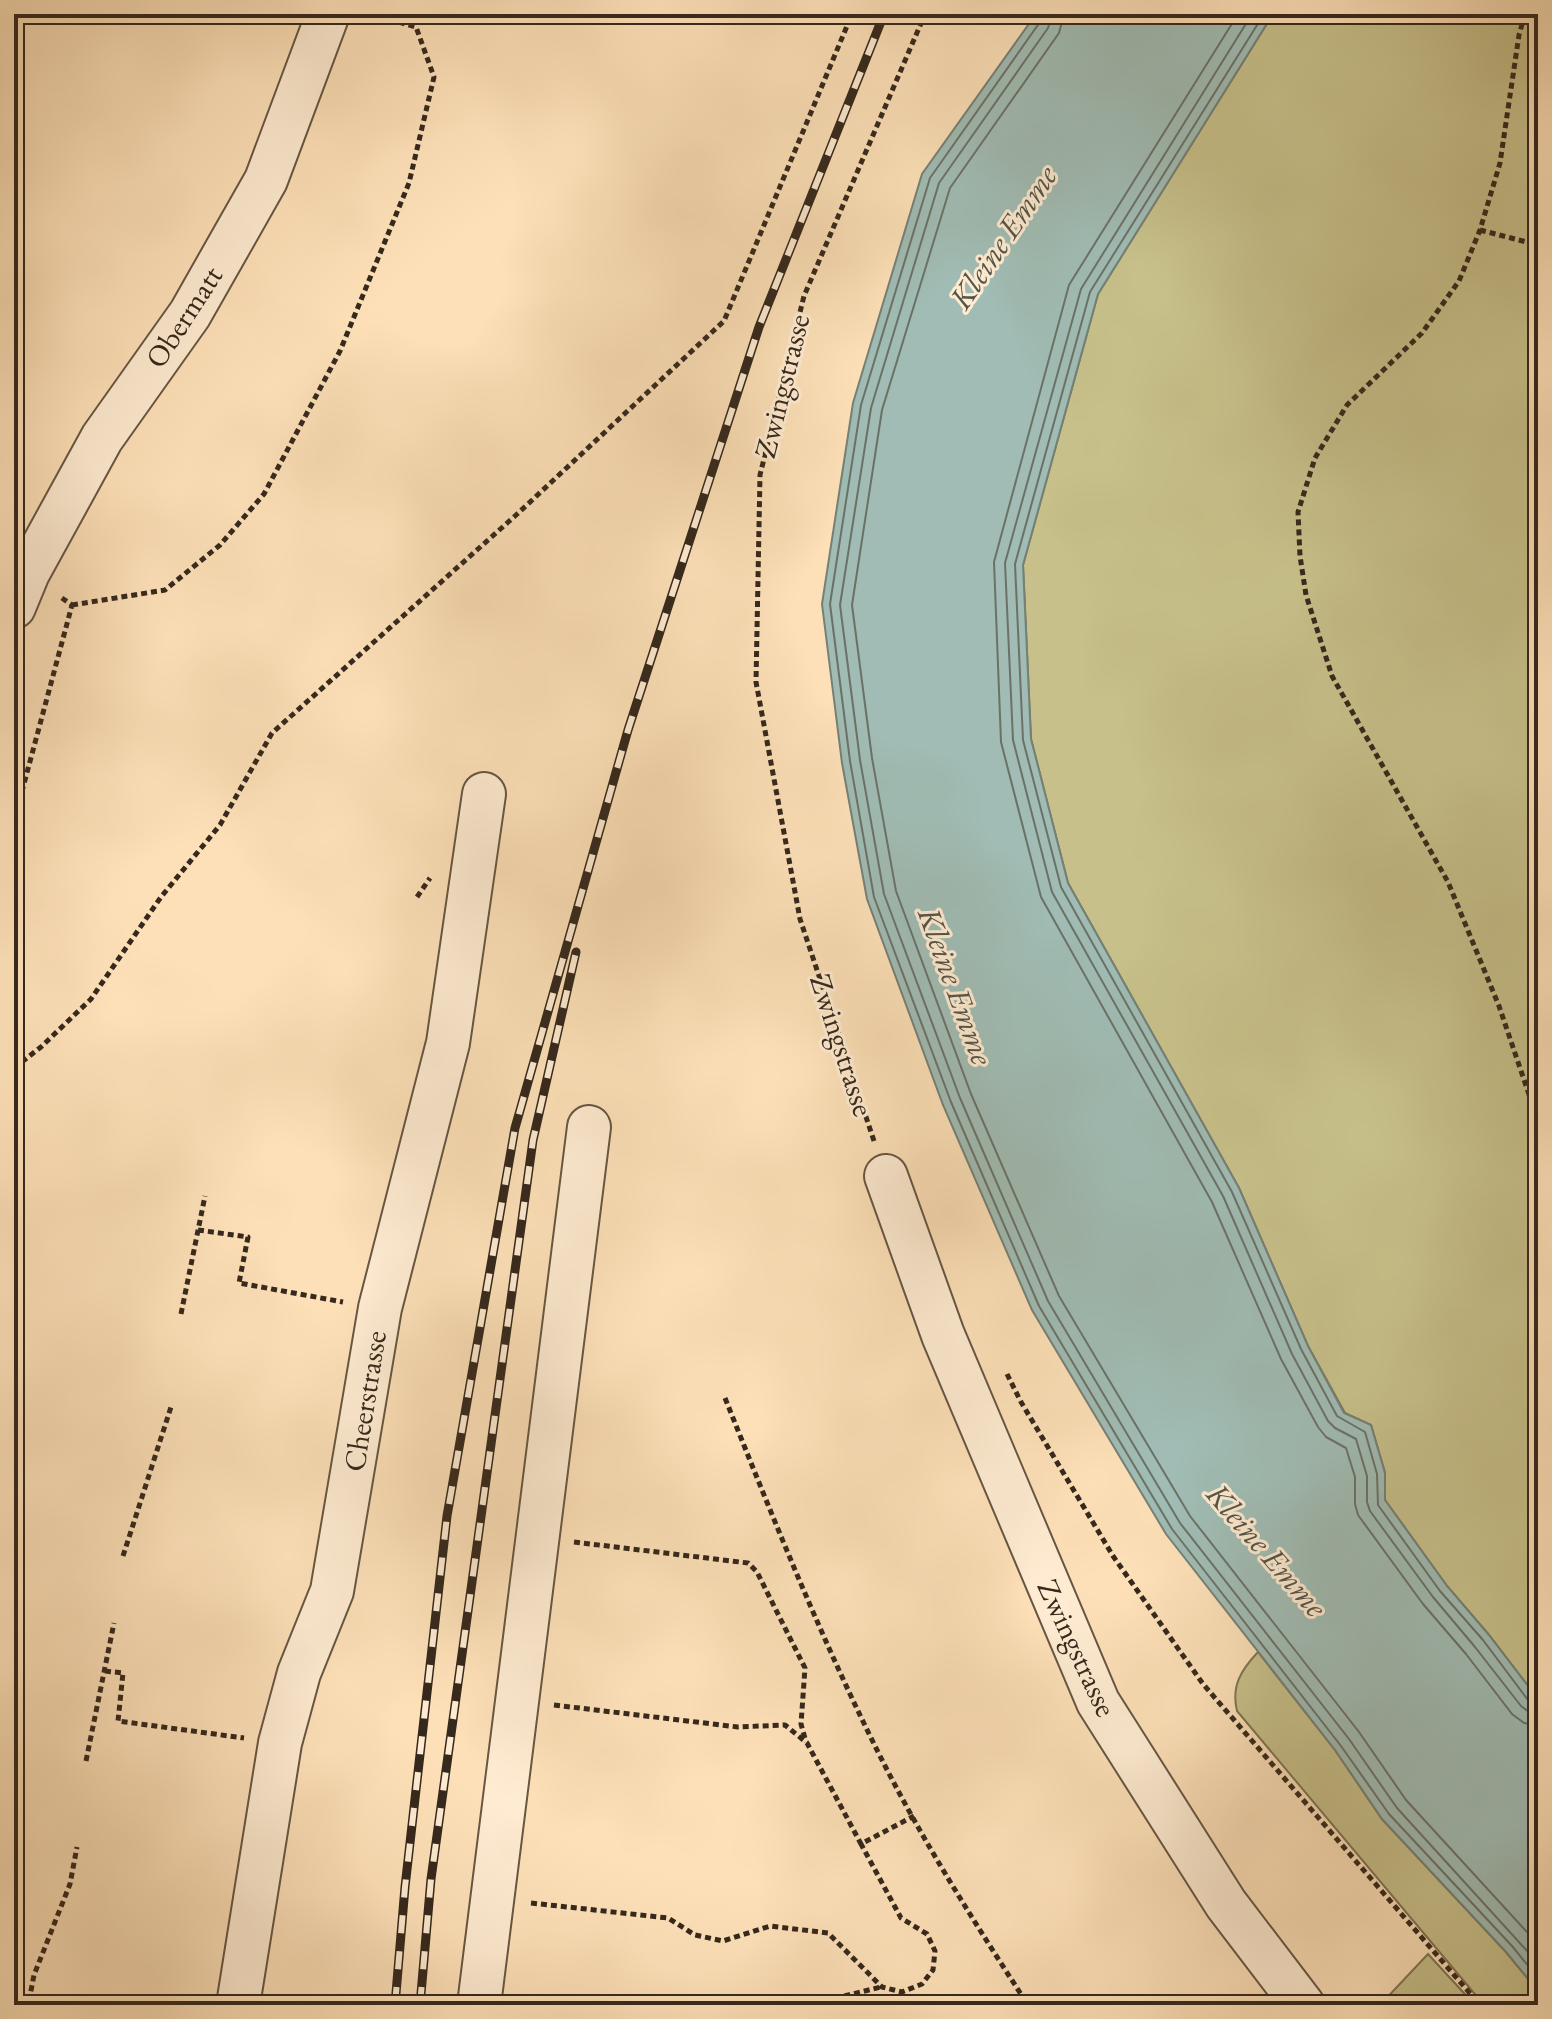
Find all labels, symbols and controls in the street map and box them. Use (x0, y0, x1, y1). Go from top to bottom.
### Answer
water label: Kleine Emme (939, 156, 1067, 318)
street label: Obermatt (136, 258, 231, 375)
street label: Zwingstrasse (745, 310, 818, 462)
water label: Kleine Emme (908, 900, 1004, 1072)
street label: Zwingstrasse (801, 969, 884, 1121)
street label: Cheerstrasse (334, 1328, 395, 1474)
water label: Kleine Emme (1196, 1473, 1338, 1627)
street label: Zwingstrasse (1029, 1573, 1126, 1723)

